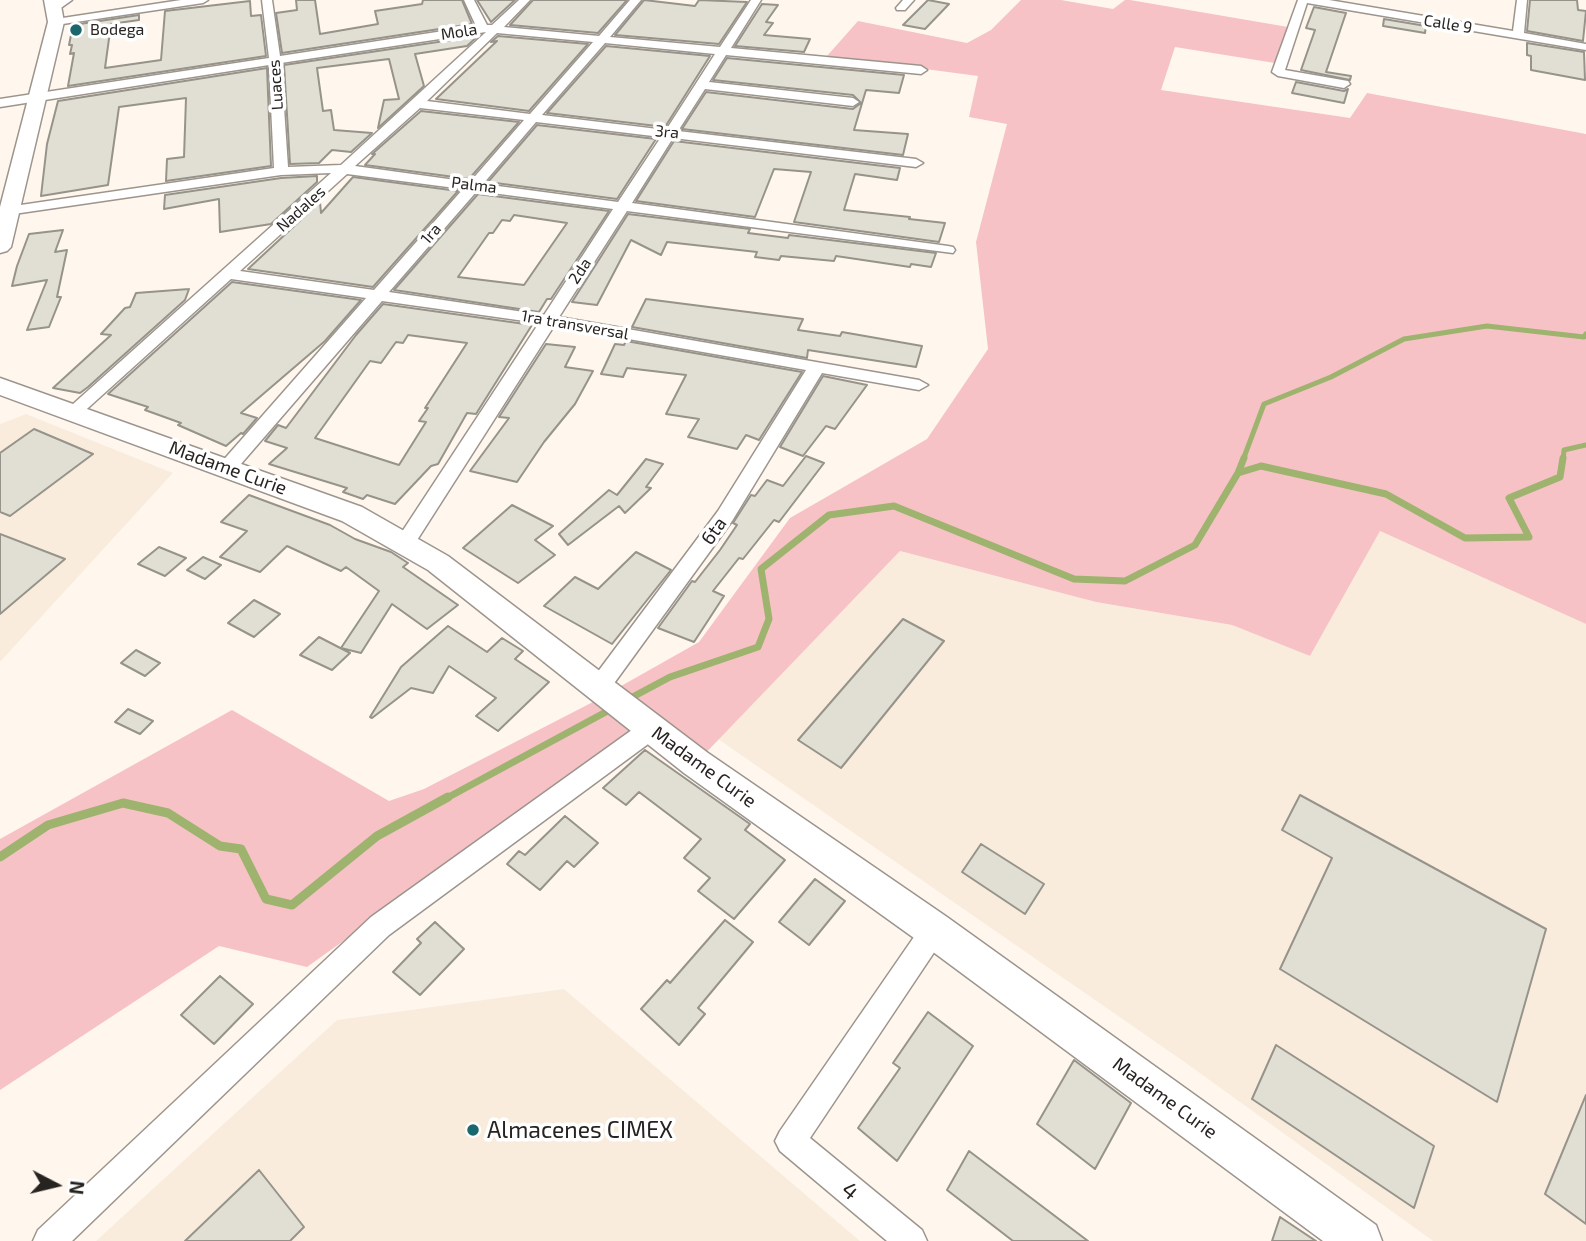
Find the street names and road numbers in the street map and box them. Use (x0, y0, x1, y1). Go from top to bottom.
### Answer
street label: Calle 9 (1422, 11, 1474, 37)
street label: Mola (439, 20, 479, 44)
street label: Luaces (265, 59, 287, 111)
street label: 3ra (654, 121, 680, 143)
street label: Palma (450, 173, 498, 197)
street label: Nadales (272, 182, 330, 236)
street label: 1ra (417, 220, 445, 248)
street label: 2da (565, 254, 595, 288)
street label: 1ra transversal (520, 306, 630, 344)
street label: Madame Curie (166, 436, 290, 500)
street label: 6ta (696, 513, 732, 549)
street label: Madame Curie (647, 721, 761, 813)
street label: Madame Curie (1108, 1052, 1222, 1144)
street label: 4 (836, 1176, 864, 1206)

